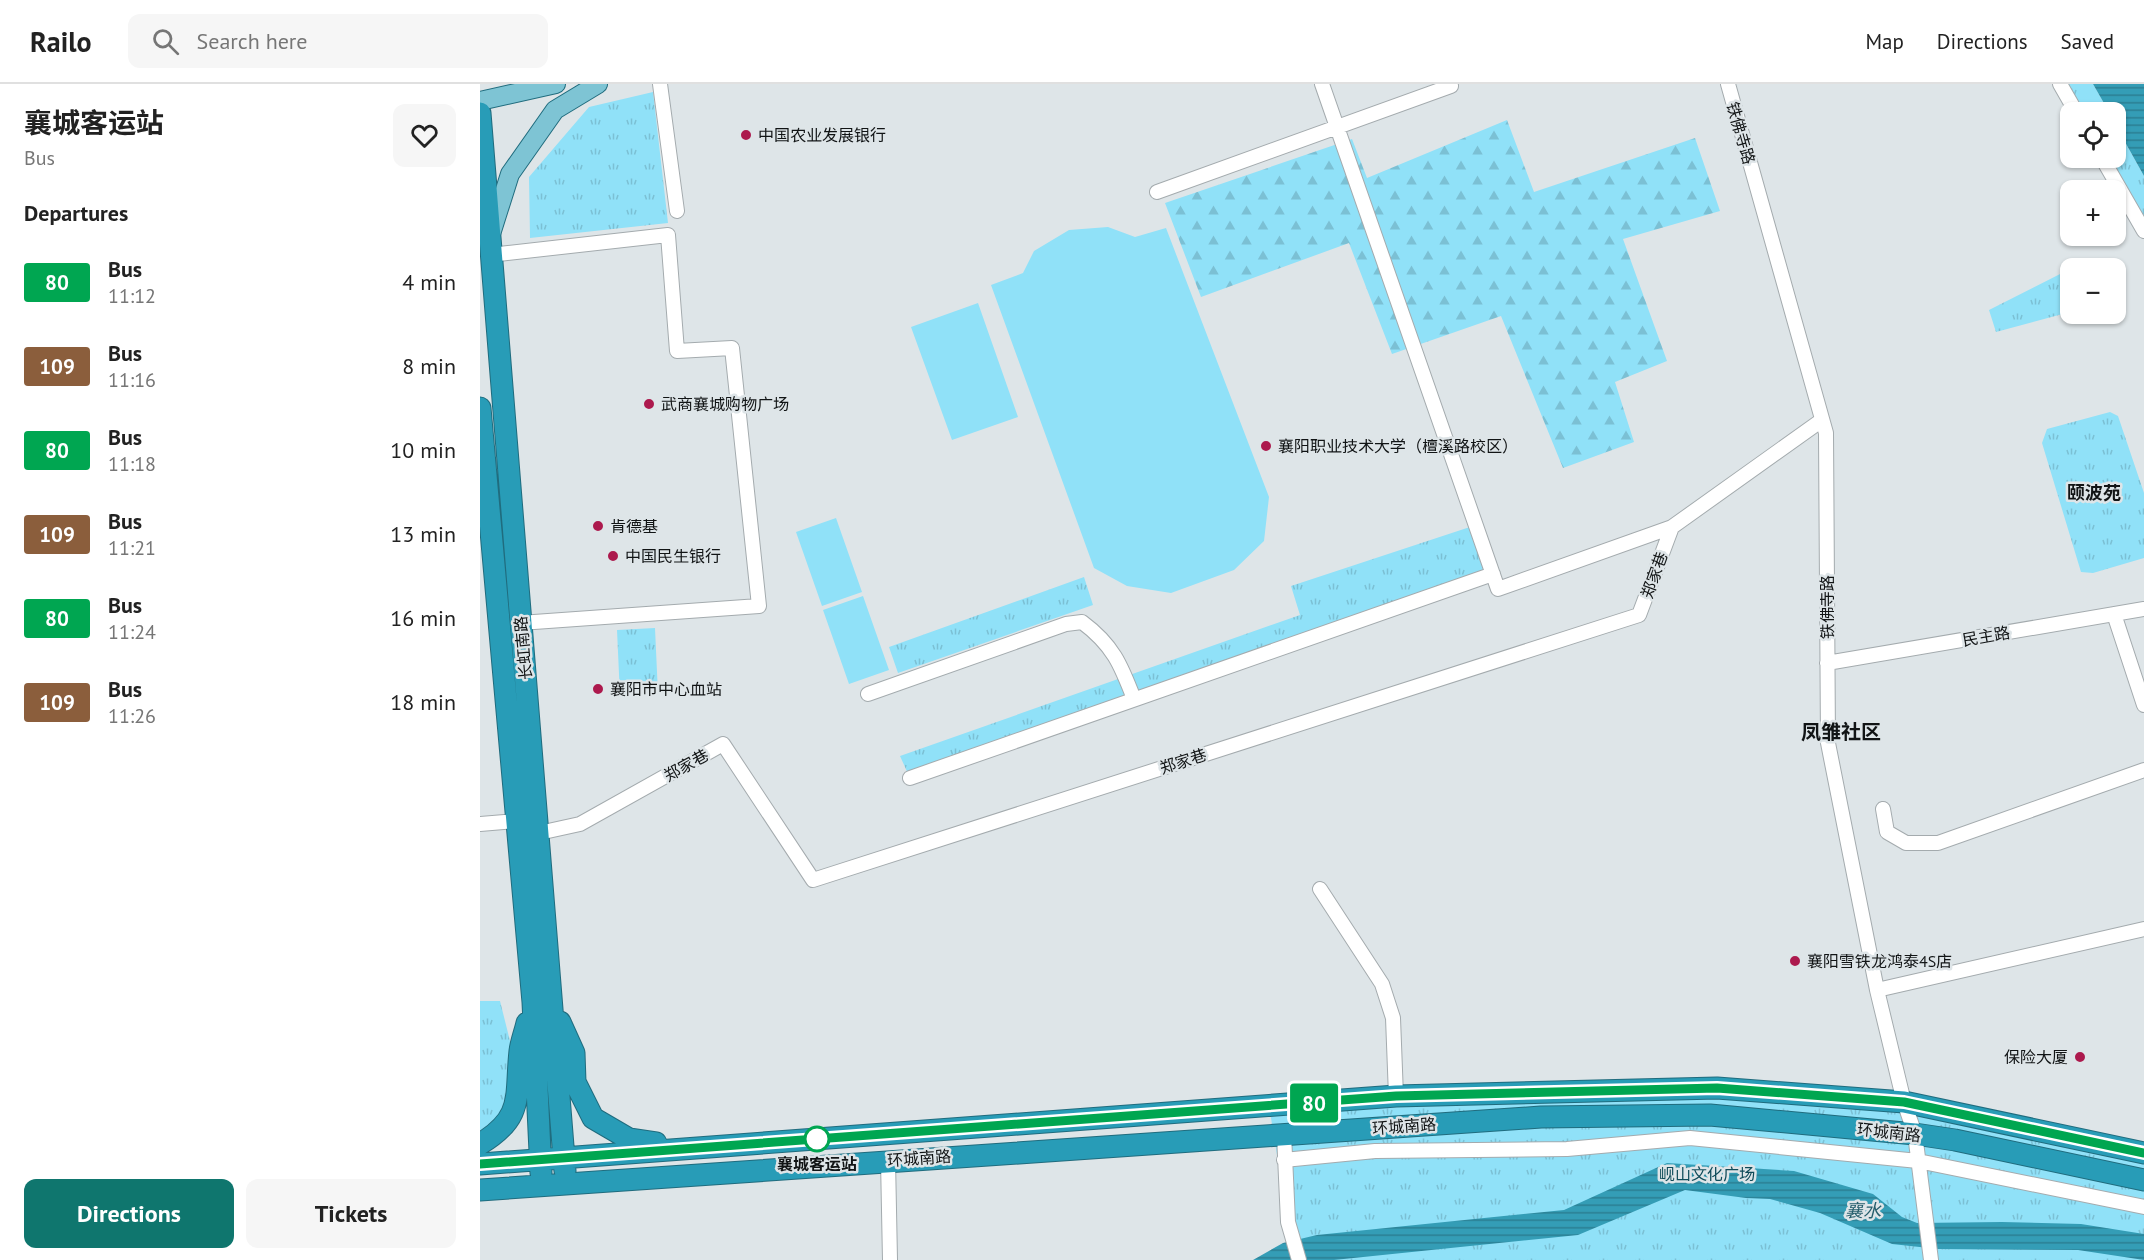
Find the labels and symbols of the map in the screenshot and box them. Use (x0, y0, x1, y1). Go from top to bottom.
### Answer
street label: 铁佛寺路 (1723, 99, 1759, 167)
place label: 中国农业发展银行 (758, 125, 886, 145)
marker: 中国农业发展银行 (739, 128, 753, 142)
place label: 武商襄城购物广场 (661, 394, 789, 414)
marker: 武商襄城购物广场 (642, 397, 656, 411)
place label: 襄阳职业技术大学（檀溪路校区） (1278, 436, 1518, 456)
marker: 襄阳职业技术大学（檀溪路校区） (1259, 439, 1273, 453)
district label: 颐波苑 (2067, 481, 2121, 504)
place label: 肯德基 (610, 516, 658, 536)
marker: 肯德基 (591, 519, 605, 533)
place label: 中国民生银行 (625, 546, 721, 566)
marker: 中国民生银行 (606, 549, 620, 563)
street label: 郑家巷 (1636, 549, 1672, 601)
street label: 铁佛寺路 (1817, 575, 1837, 639)
street label: 长虹南路 (510, 615, 536, 681)
street label: 民主路 (1961, 622, 2011, 650)
place label: 襄阳市中心血站 (610, 679, 722, 699)
marker: 襄阳市中心血站 (591, 682, 605, 696)
district label: 凤雏社区 (1801, 719, 1881, 745)
street label: 郑家巷 (1157, 744, 1209, 778)
street label: 郑家巷 (660, 745, 712, 785)
place label: 襄阳雪铁龙鸿泰4S店 (1807, 951, 1952, 971)
marker: 襄阳雪铁龙鸿泰4S店 (1788, 954, 1802, 968)
place label: 保险大厦 (2004, 1047, 2068, 1067)
marker: 保险大厦 (2073, 1050, 2087, 1064)
line badge: 80 (1287, 1084, 1341, 1122)
street label: 环城南路 (1371, 1114, 1437, 1138)
street label: 环城南路 (1856, 1119, 1922, 1145)
marker: 襄城客运站 (804, 1126, 830, 1152)
street label: 环城南路 (886, 1146, 952, 1170)
place label: 襄城客运站 (777, 1154, 857, 1174)
park label: 岘山文化广场 (1659, 1164, 1755, 1184)
water label: 襄水 (1845, 1199, 1882, 1222)

